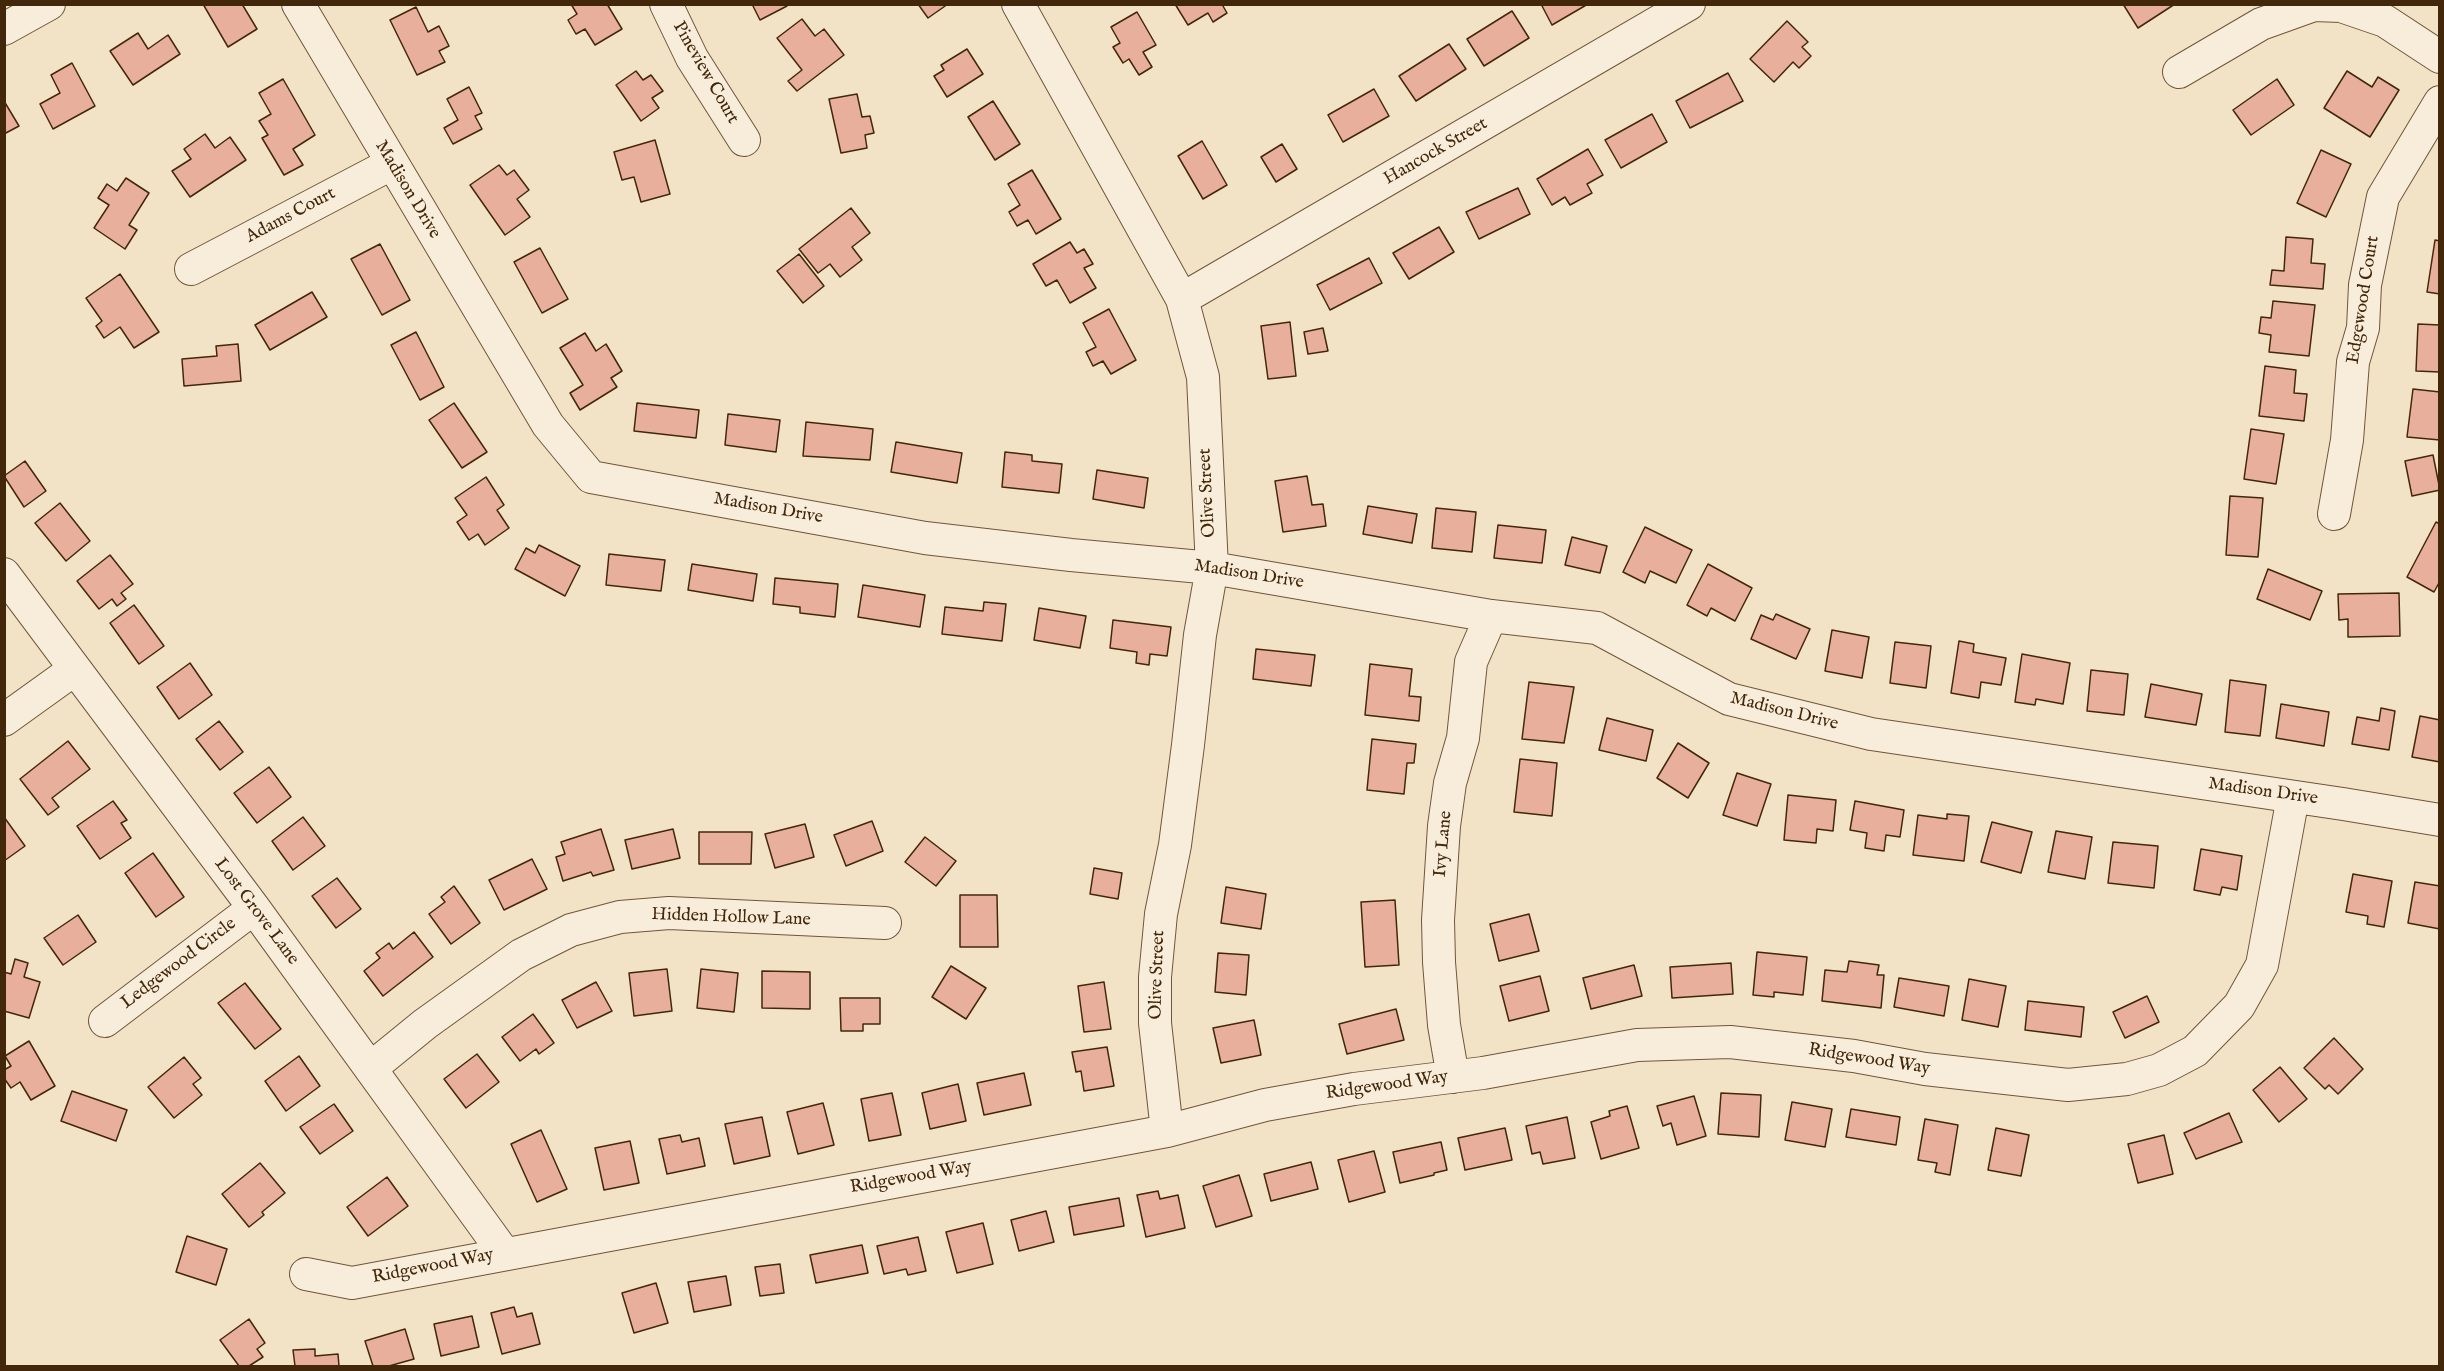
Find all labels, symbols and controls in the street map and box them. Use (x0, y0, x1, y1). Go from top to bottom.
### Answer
street label: Pineview Court (667, 18, 743, 128)
street label: Hancock Street (1380, 114, 1492, 190)
street label: Madison Drive (369, 137, 445, 243)
street label: Adams Court (243, 183, 339, 249)
street label: Edgewood Court (2343, 234, 2385, 366)
street label: Olive Street (1195, 448, 1221, 538)
street label: Madison Drive (712, 489, 824, 529)
street label: Madison Drive (1193, 556, 1305, 594)
street label: Madison Drive (1728, 688, 1840, 736)
street label: Madison Drive (2207, 774, 2319, 810)
street label: Ivy Lane (1430, 810, 1458, 878)
street label: Lost Grove Lane (209, 854, 303, 970)
street label: Hidden Hollow Lane (651, 904, 811, 932)
street label: Ledgewood Circle (117, 914, 241, 1014)
street label: Olive Street (1146, 930, 1170, 1020)
street label: Ridgewood Way (1807, 1040, 1931, 1080)
street label: Ridgewood Way (1325, 1067, 1449, 1105)
street label: Ridgewood Way (849, 1157, 973, 1199)
street label: Ridgewood Way (371, 1245, 495, 1289)

